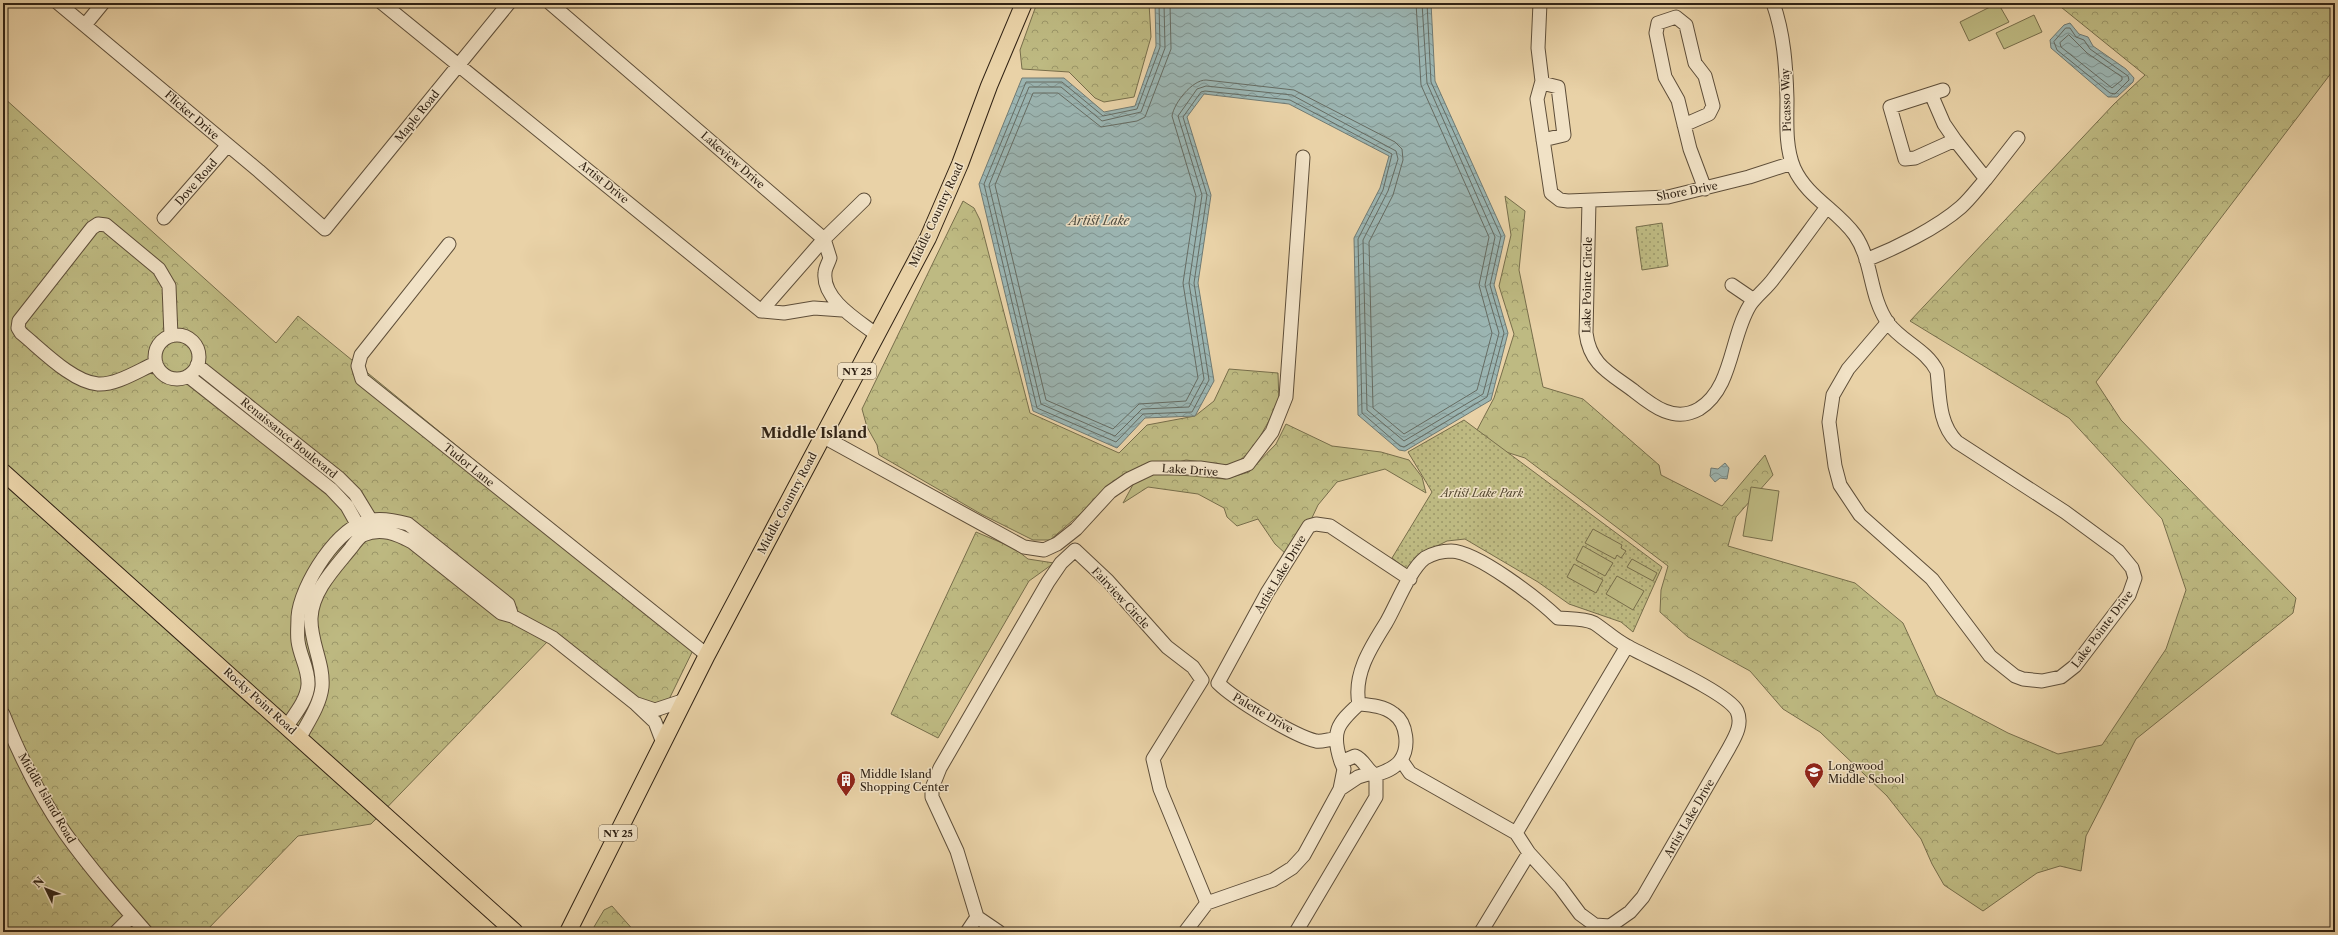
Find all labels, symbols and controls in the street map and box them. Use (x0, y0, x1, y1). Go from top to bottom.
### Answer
street label: Picasso Way (1778, 67, 1794, 132)
street label: Maple Road (392, 87, 443, 145)
street label: Flicker Drive (162, 88, 222, 142)
street label: Lakeview Drive (698, 128, 768, 192)
street label: Dove Road (172, 156, 220, 208)
street label: Artist Drive (575, 157, 632, 206)
street label: Middle Country Road (906, 160, 966, 269)
street label: Shore Drive (1655, 178, 1719, 204)
water label: Artist Lake (1067, 213, 1131, 228)
street label: Lake Pointe Circle (1579, 237, 1595, 333)
road number: NY 25 (838, 363, 876, 379)
street label: Renaissance Boulevard (238, 395, 340, 482)
district label: Middle Island (761, 423, 867, 442)
street label: Tudor Lane (441, 440, 497, 490)
street label: Middle Country Road (754, 449, 820, 556)
street label: Lake Drive (1161, 461, 1219, 479)
park label: Artist Lake Park (1439, 486, 1523, 500)
street label: Artist Lake Drive (1251, 533, 1309, 616)
street label: Fairview Circle (1089, 564, 1153, 632)
street label: Lake Pointe Drive (2068, 587, 2136, 671)
street label: Rocky Point Road (221, 665, 300, 738)
street label: Palette Drive (1230, 690, 1296, 736)
street label: Middle Island Road (15, 750, 79, 846)
place label: Longwood Middle School (1828, 759, 1905, 786)
school or university icon: Longwood Middle School (1803, 761, 1825, 789)
place label: Middle Island Shopping Center (860, 767, 949, 794)
building icon: Middle Island Shopping Center (835, 769, 857, 797)
street label: Artist Lake Drive (1660, 776, 1717, 861)
road number: NY 25 (599, 825, 637, 841)
north arrow (26, 869, 66, 909)
text: N (30, 874, 47, 890)

